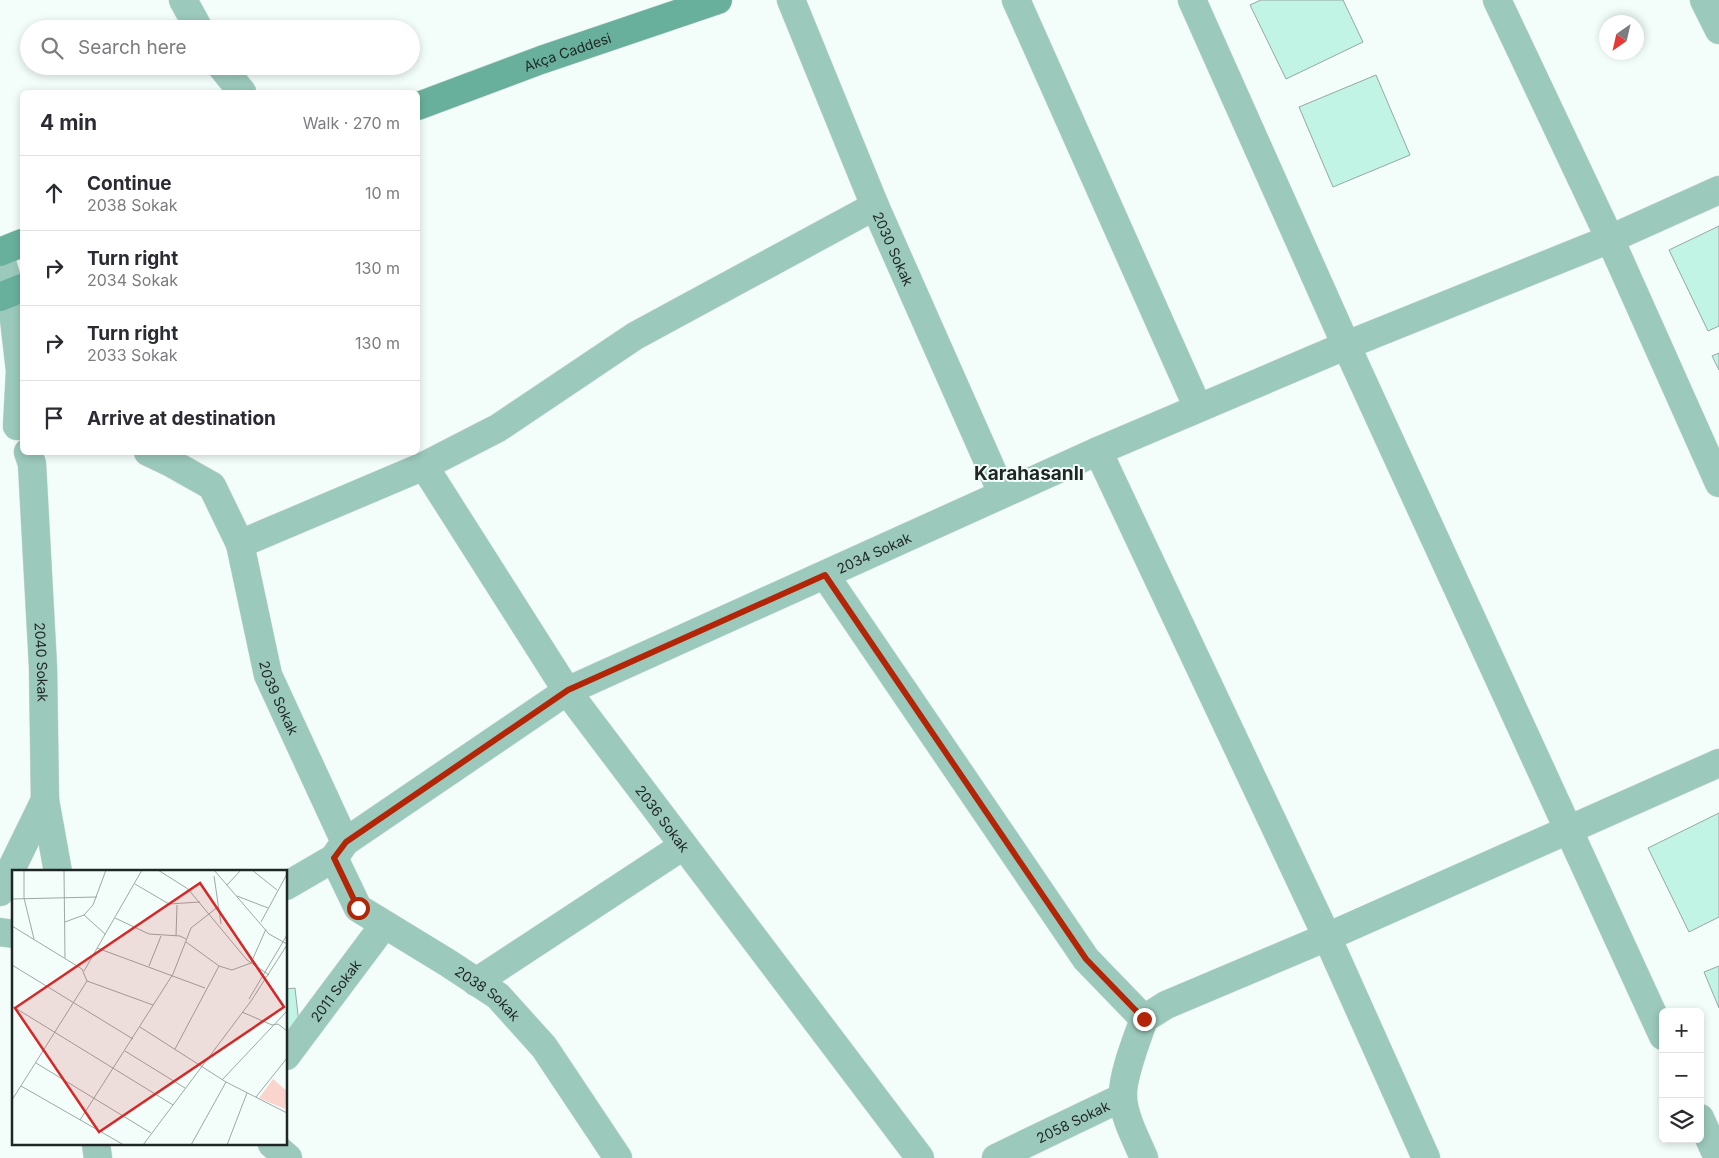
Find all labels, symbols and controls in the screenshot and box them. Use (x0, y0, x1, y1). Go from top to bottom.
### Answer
north arrow (1599, 15, 1644, 60)
search box (20, 20, 420, 75)
street label: Akça Caddesi (521, 28, 613, 74)
icon: search (38, 34, 66, 62)
text: Search here (78, 36, 187, 59)
text: 4 min (40, 110, 97, 135)
text: Walk · 270 m (303, 113, 400, 133)
text: Continue (87, 172, 172, 195)
icon: ahead (40, 179, 68, 207)
text: 10 m (365, 183, 400, 203)
text: 2038 Sokak (87, 195, 178, 215)
street label: 2030 Sokak (870, 209, 918, 289)
text: Turn right (87, 247, 178, 270)
icon: right (40, 254, 68, 282)
text: 130 m (355, 258, 400, 278)
text: 2034 Sokak (87, 270, 178, 290)
text: Turn right (87, 322, 178, 345)
icon: right (40, 329, 68, 357)
text: 130 m (355, 333, 400, 353)
text: 2033 Sokak (87, 345, 178, 365)
icon: arrive (40, 404, 68, 432)
text: Arrive at destination (87, 407, 276, 430)
district label: Karahasanlı (974, 462, 1084, 485)
street label: 2034 Sokak (834, 528, 914, 577)
street label: 2040 Sokak (32, 622, 52, 702)
street label: 2039 Sokak (257, 659, 303, 738)
street label: 2036 Sokak (632, 781, 694, 855)
inset map (12, 870, 288, 1146)
route start (347, 897, 370, 920)
street label: 2011 Sokak (306, 956, 364, 1025)
street label: 2038 Sokak (452, 962, 524, 1024)
route end (1133, 1008, 1156, 1031)
map controls (1659, 1008, 1704, 1143)
button: + (1659, 1008, 1704, 1053)
button: − (1659, 1053, 1704, 1098)
street label: 2058 Sokak (1033, 1096, 1112, 1146)
button: layers (1659, 1098, 1704, 1143)

